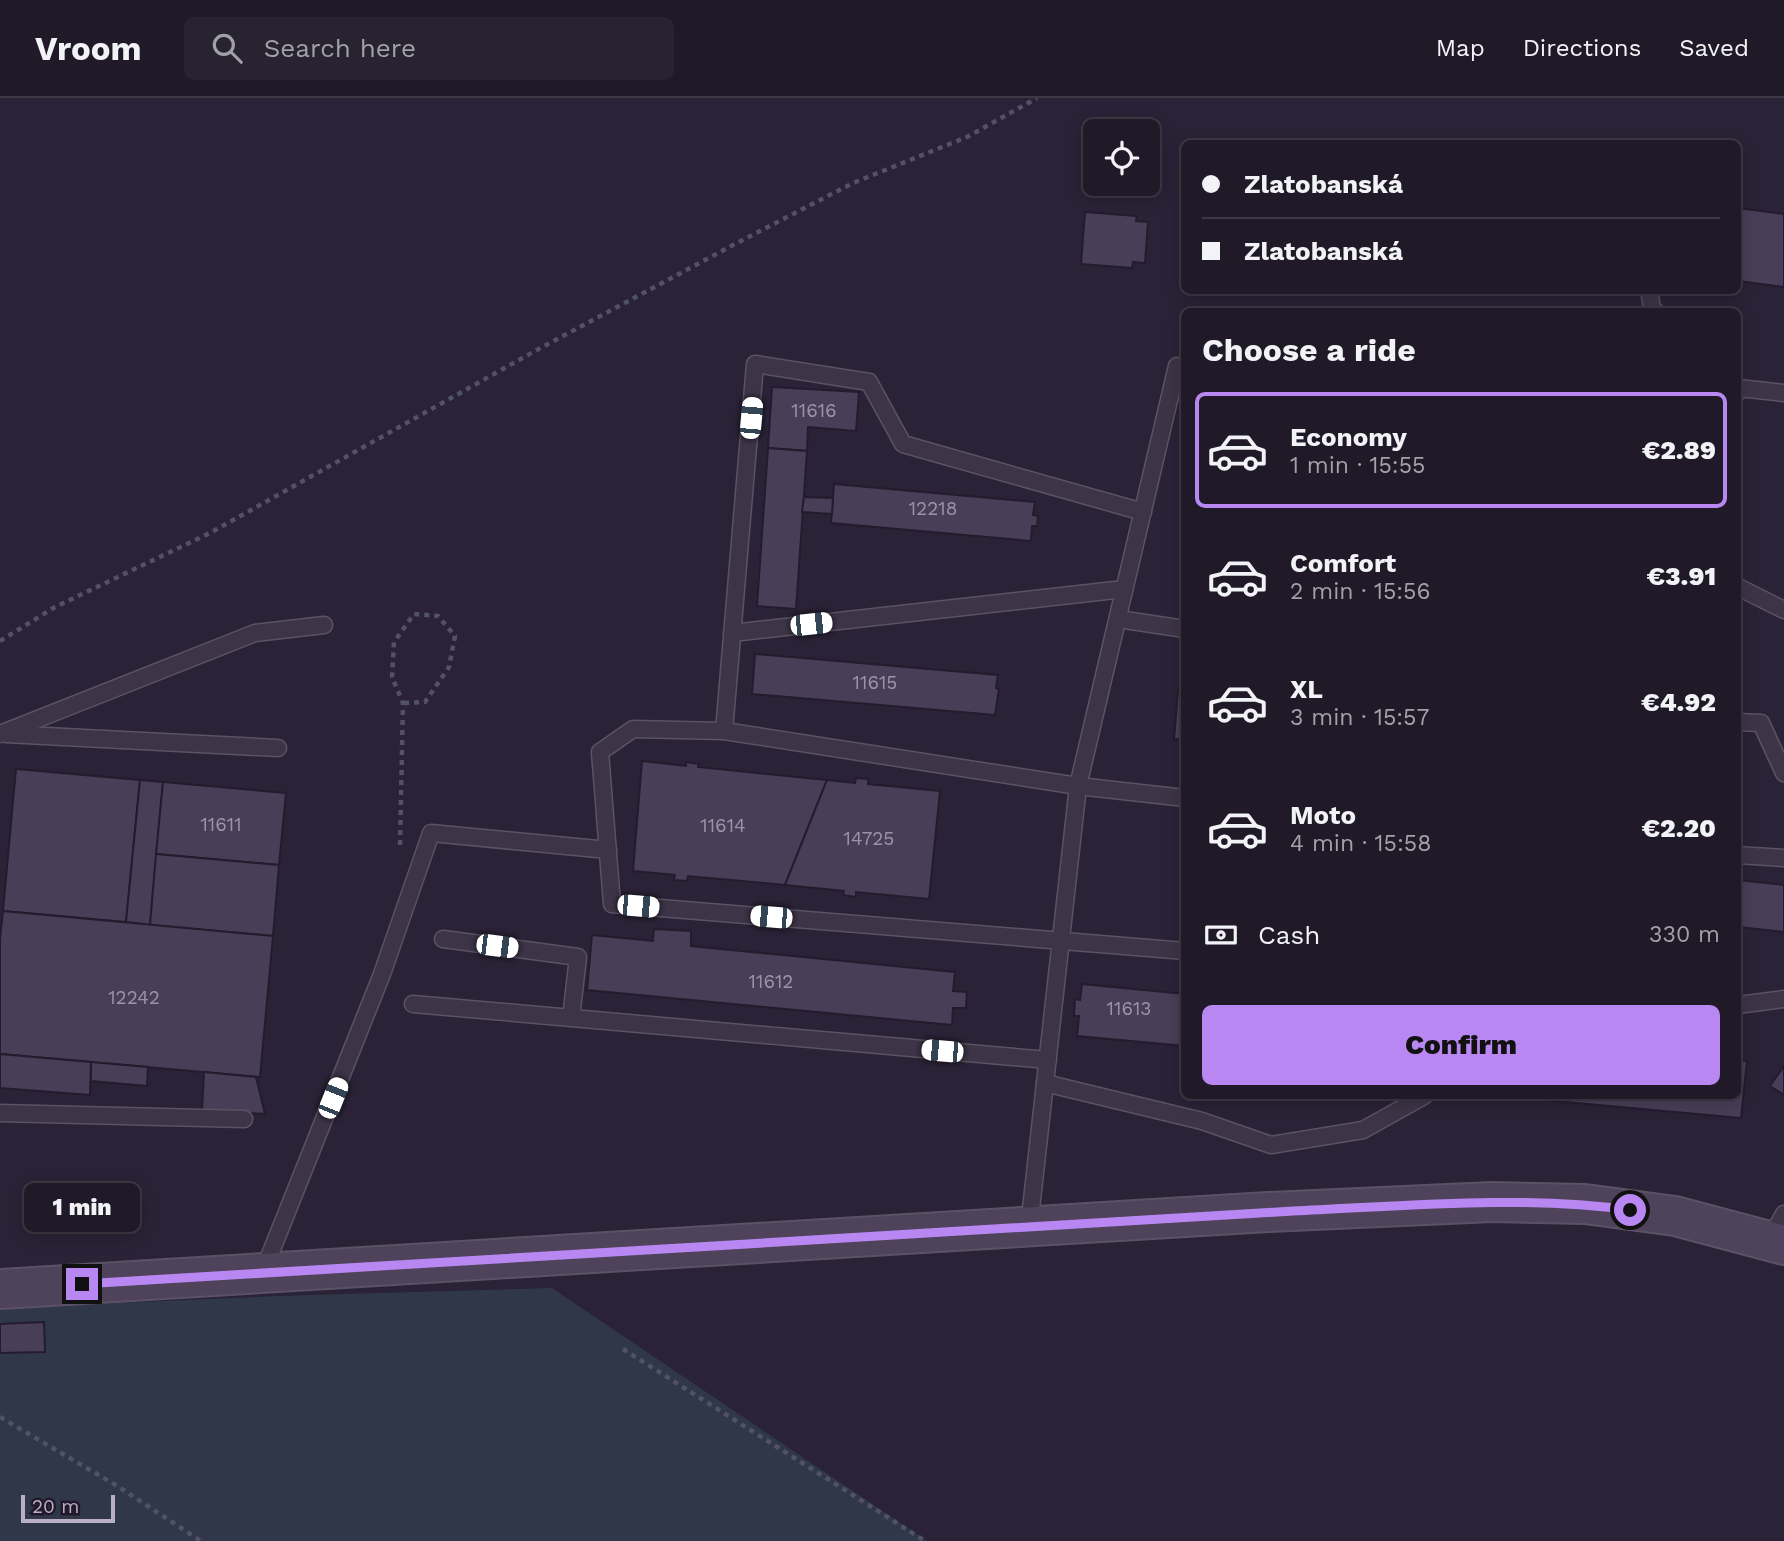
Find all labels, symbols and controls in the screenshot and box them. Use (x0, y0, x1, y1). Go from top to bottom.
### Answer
search box (184, 17, 674, 80)
text: Vroom (35, 29, 142, 68)
icon: search (208, 29, 246, 67)
text: Search here (264, 33, 416, 63)
text: Map (1436, 34, 1485, 62)
text: Directions (1523, 34, 1641, 62)
text: Saved (1679, 34, 1749, 62)
map controls (1083, 119, 1160, 196)
button: locate (1083, 119, 1160, 196)
text: Zlatobanská (1244, 169, 1403, 199)
text: Zlatobanská (1244, 236, 1403, 266)
text: Choose a ride (1202, 331, 1416, 369)
car (739, 396, 764, 440)
house number: 11616 (791, 399, 837, 422)
icon: car (1206, 419, 1269, 482)
text: Economy (1290, 422, 1407, 452)
text: €2.89 (1642, 435, 1716, 465)
text: 1 min · 15:55 (1290, 452, 1425, 479)
house number: 12218 (909, 497, 957, 520)
icon: car (1206, 545, 1269, 608)
text: Comfort (1290, 548, 1396, 578)
text: €3.91 (1647, 561, 1716, 591)
text: 2 min · 15:56 (1290, 578, 1430, 605)
car (790, 611, 833, 637)
house number: 11615 (853, 671, 897, 694)
icon: car (1206, 671, 1269, 734)
text: XL (1290, 674, 1323, 704)
text: €4.92 (1641, 687, 1716, 717)
text: 3 min · 15:57 (1290, 704, 1429, 731)
icon: car (1206, 797, 1269, 860)
text: Moto (1290, 800, 1356, 830)
house number: 11611 (200, 813, 242, 836)
text: €2.20 (1642, 813, 1716, 843)
house number: 11614 (700, 814, 746, 837)
house number: 14725 (844, 827, 894, 850)
text: 4 min · 15:58 (1290, 830, 1431, 857)
car (617, 894, 660, 918)
car (750, 905, 793, 929)
icon: cash (1202, 916, 1240, 954)
text: Cash (1258, 920, 1320, 950)
text: 330 m (1649, 921, 1720, 948)
car (475, 933, 520, 959)
house number: 11612 (749, 970, 793, 993)
house number: 12242 (108, 986, 160, 1009)
house number: 11613 (1107, 997, 1151, 1020)
button: Confirm (1202, 1005, 1720, 1085)
car (921, 1039, 964, 1063)
car (316, 1075, 351, 1121)
callout: 1 min (24, 1182, 140, 1232)
text: 1 min (52, 1194, 112, 1221)
route start (1614, 1194, 1646, 1226)
route end (66, 1268, 98, 1300)
scale bar (21, 1492, 116, 1524)
text: 20 m (32, 1495, 79, 1518)

